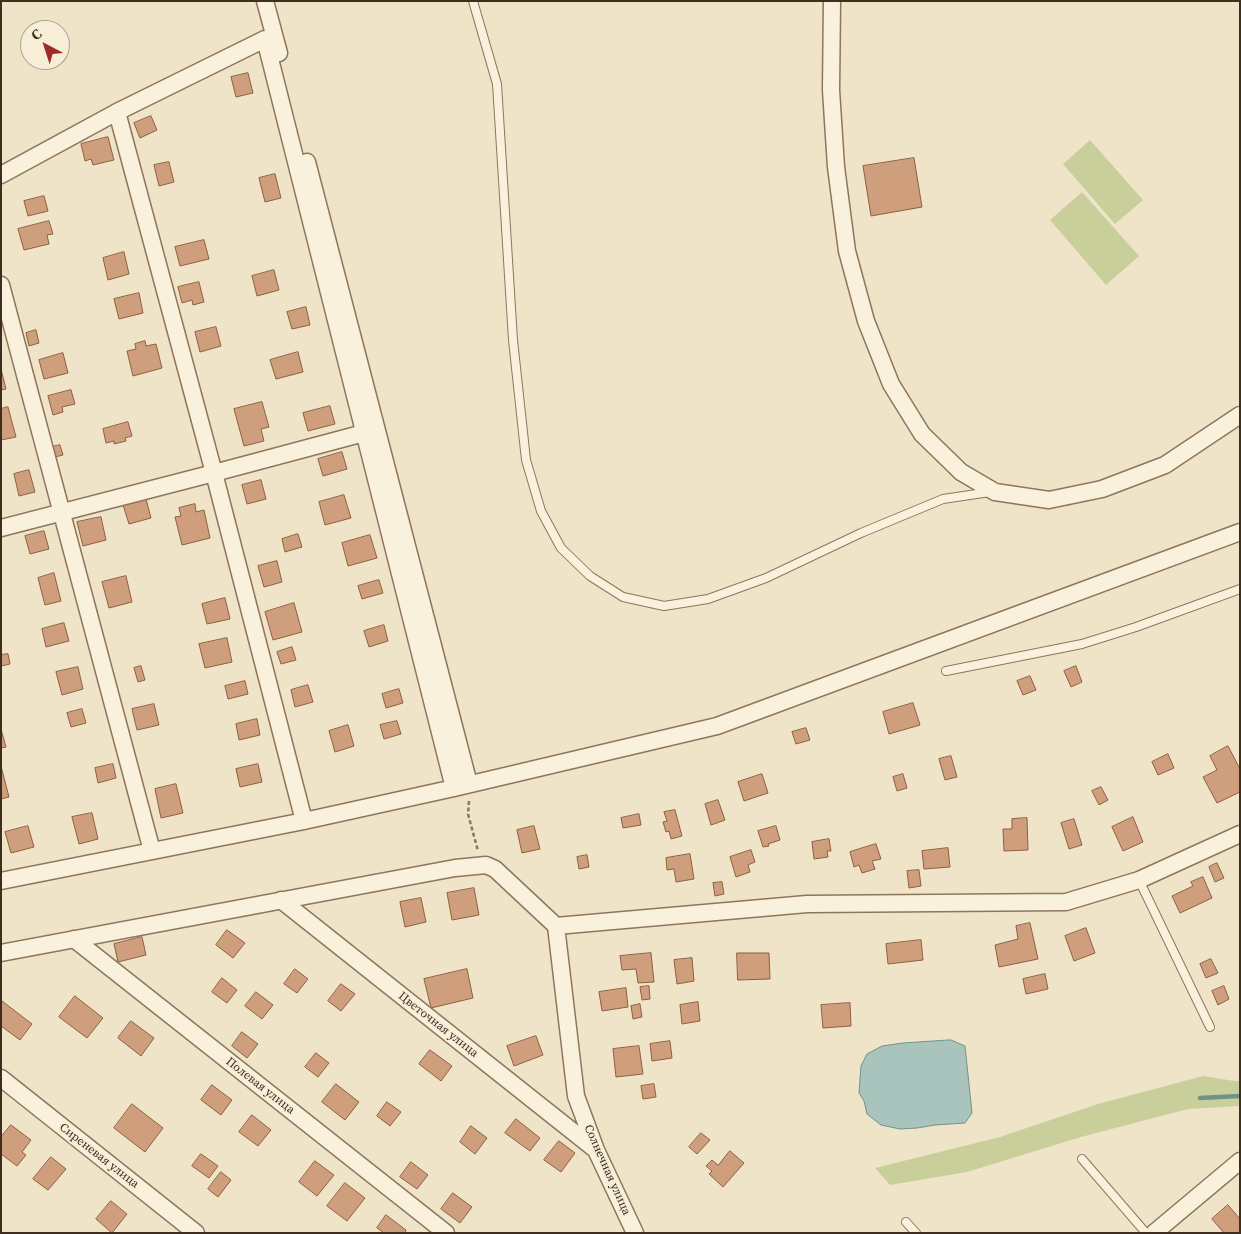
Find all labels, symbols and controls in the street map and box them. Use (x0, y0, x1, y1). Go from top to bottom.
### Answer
north arrow (20, 20, 70, 70)
text: С (26, 24, 46, 45)
street label: Цветочная улица (395, 989, 481, 1061)
street label: Полевая улица (223, 1055, 297, 1117)
street label: Сиреневая улица (56, 1120, 142, 1192)
street label: Солнечная улица (581, 1122, 633, 1218)

